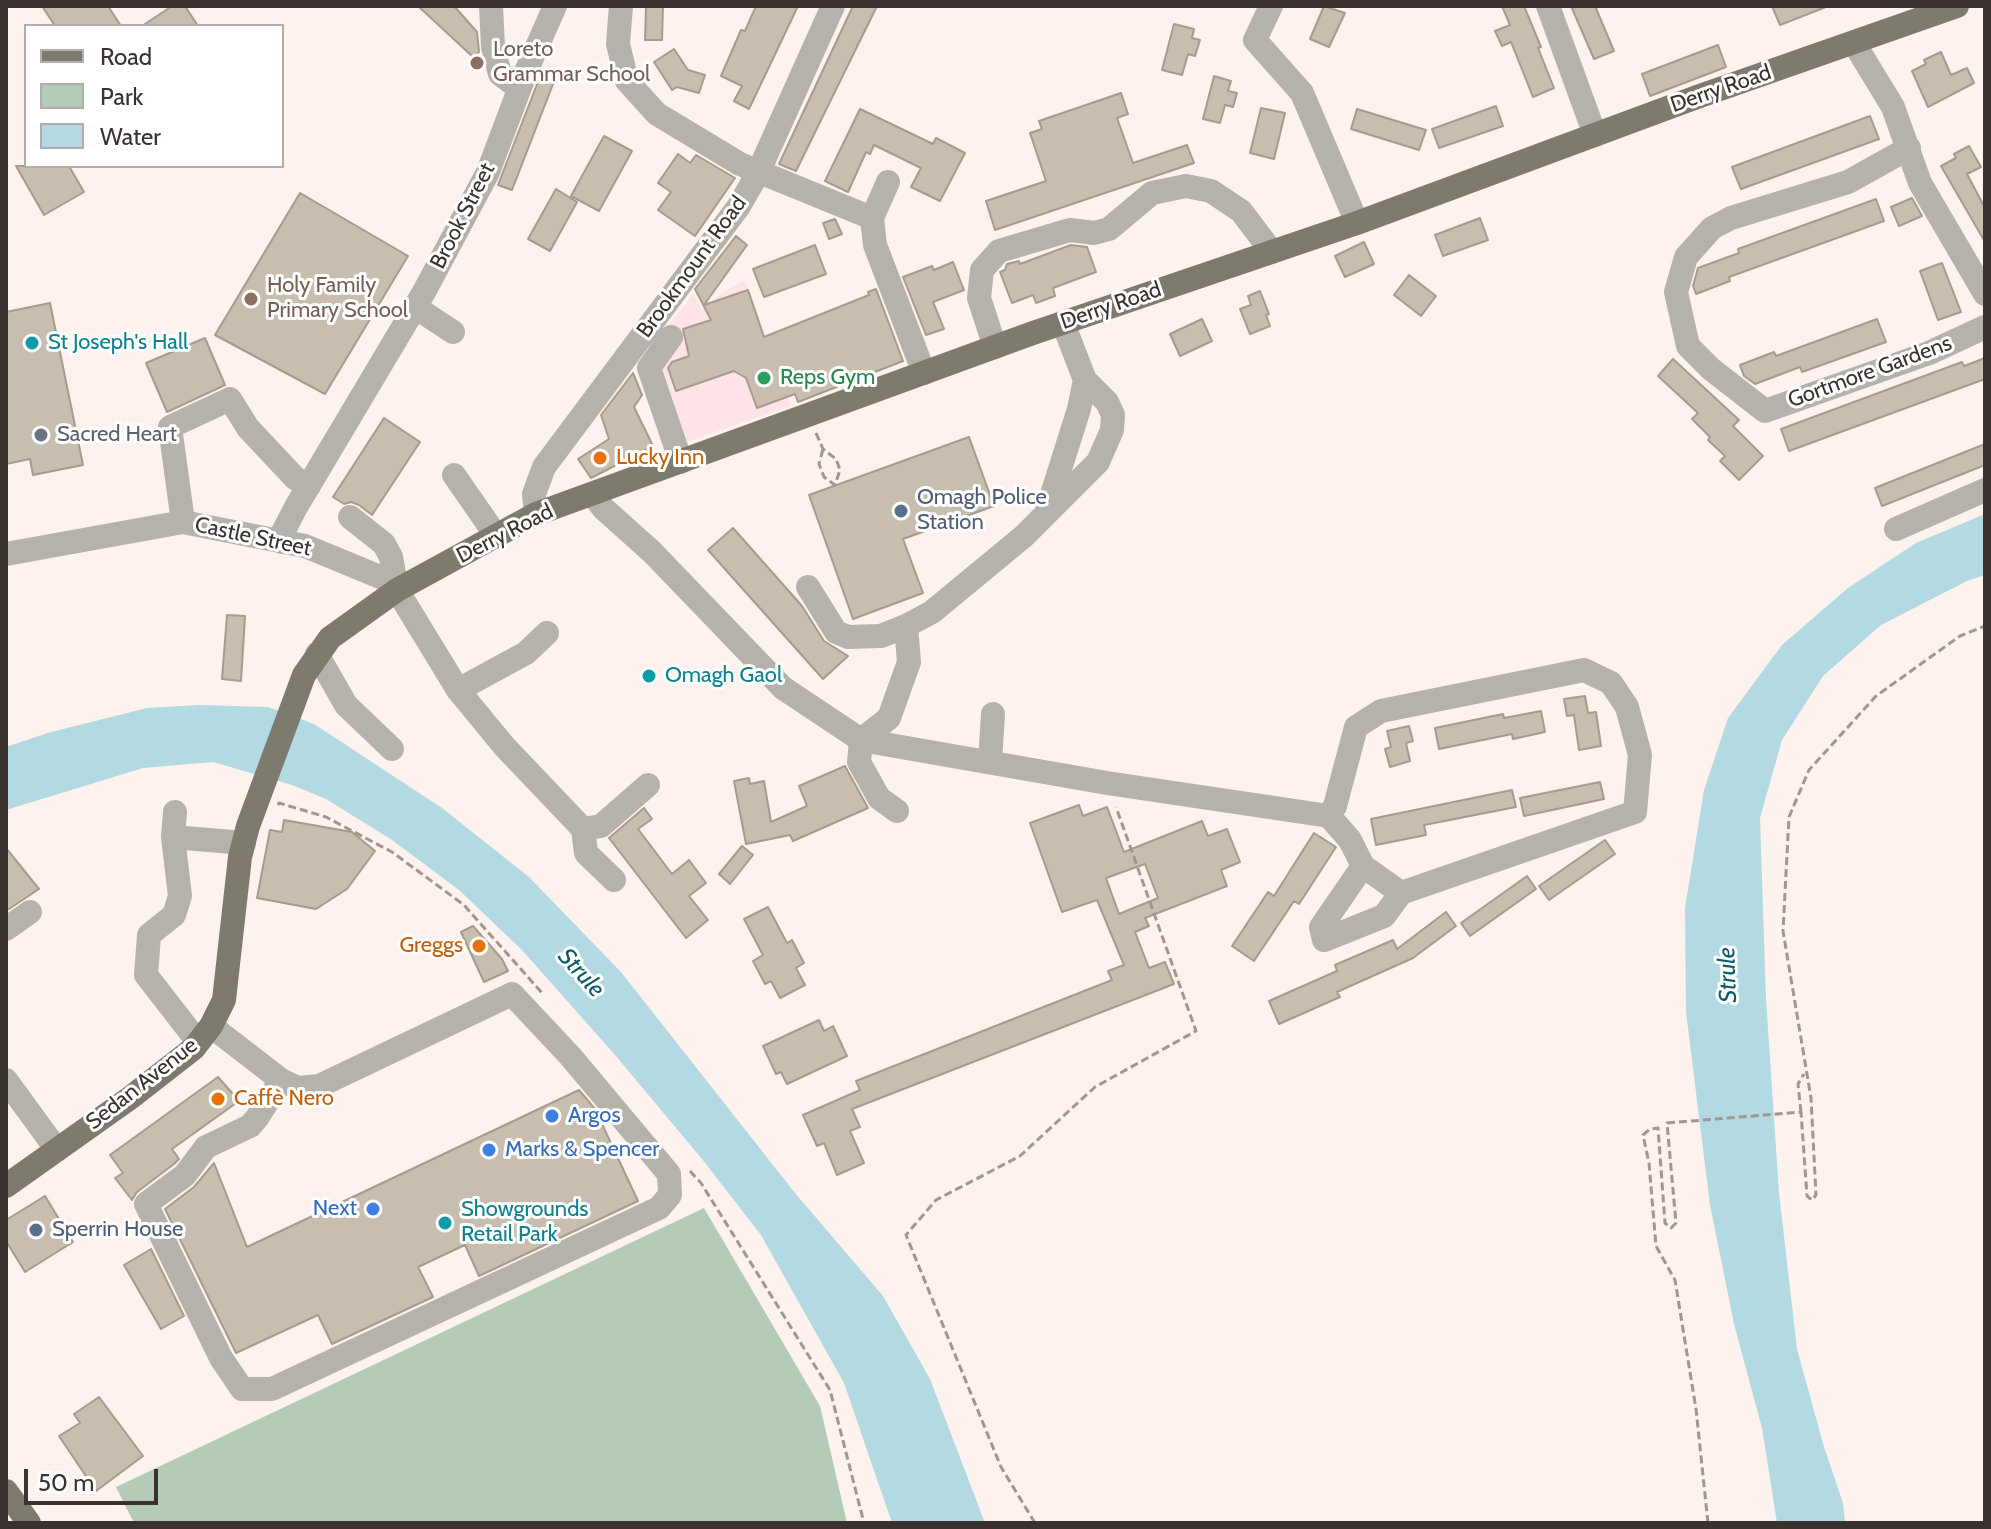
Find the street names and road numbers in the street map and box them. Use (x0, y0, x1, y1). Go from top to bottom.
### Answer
street label: Derry Road (1667, 59, 1775, 119)
street label: Brook Street (425, 159, 501, 273)
street label: Brookmount Road (632, 191, 752, 343)
street label: Derry Road (1057, 276, 1165, 336)
street label: Gortmore Gardens (1785, 330, 1955, 414)
street label: Derry Road (452, 498, 558, 570)
street label: Castle Street (192, 512, 314, 562)
street label: Sedan Avenue (81, 1032, 203, 1136)

